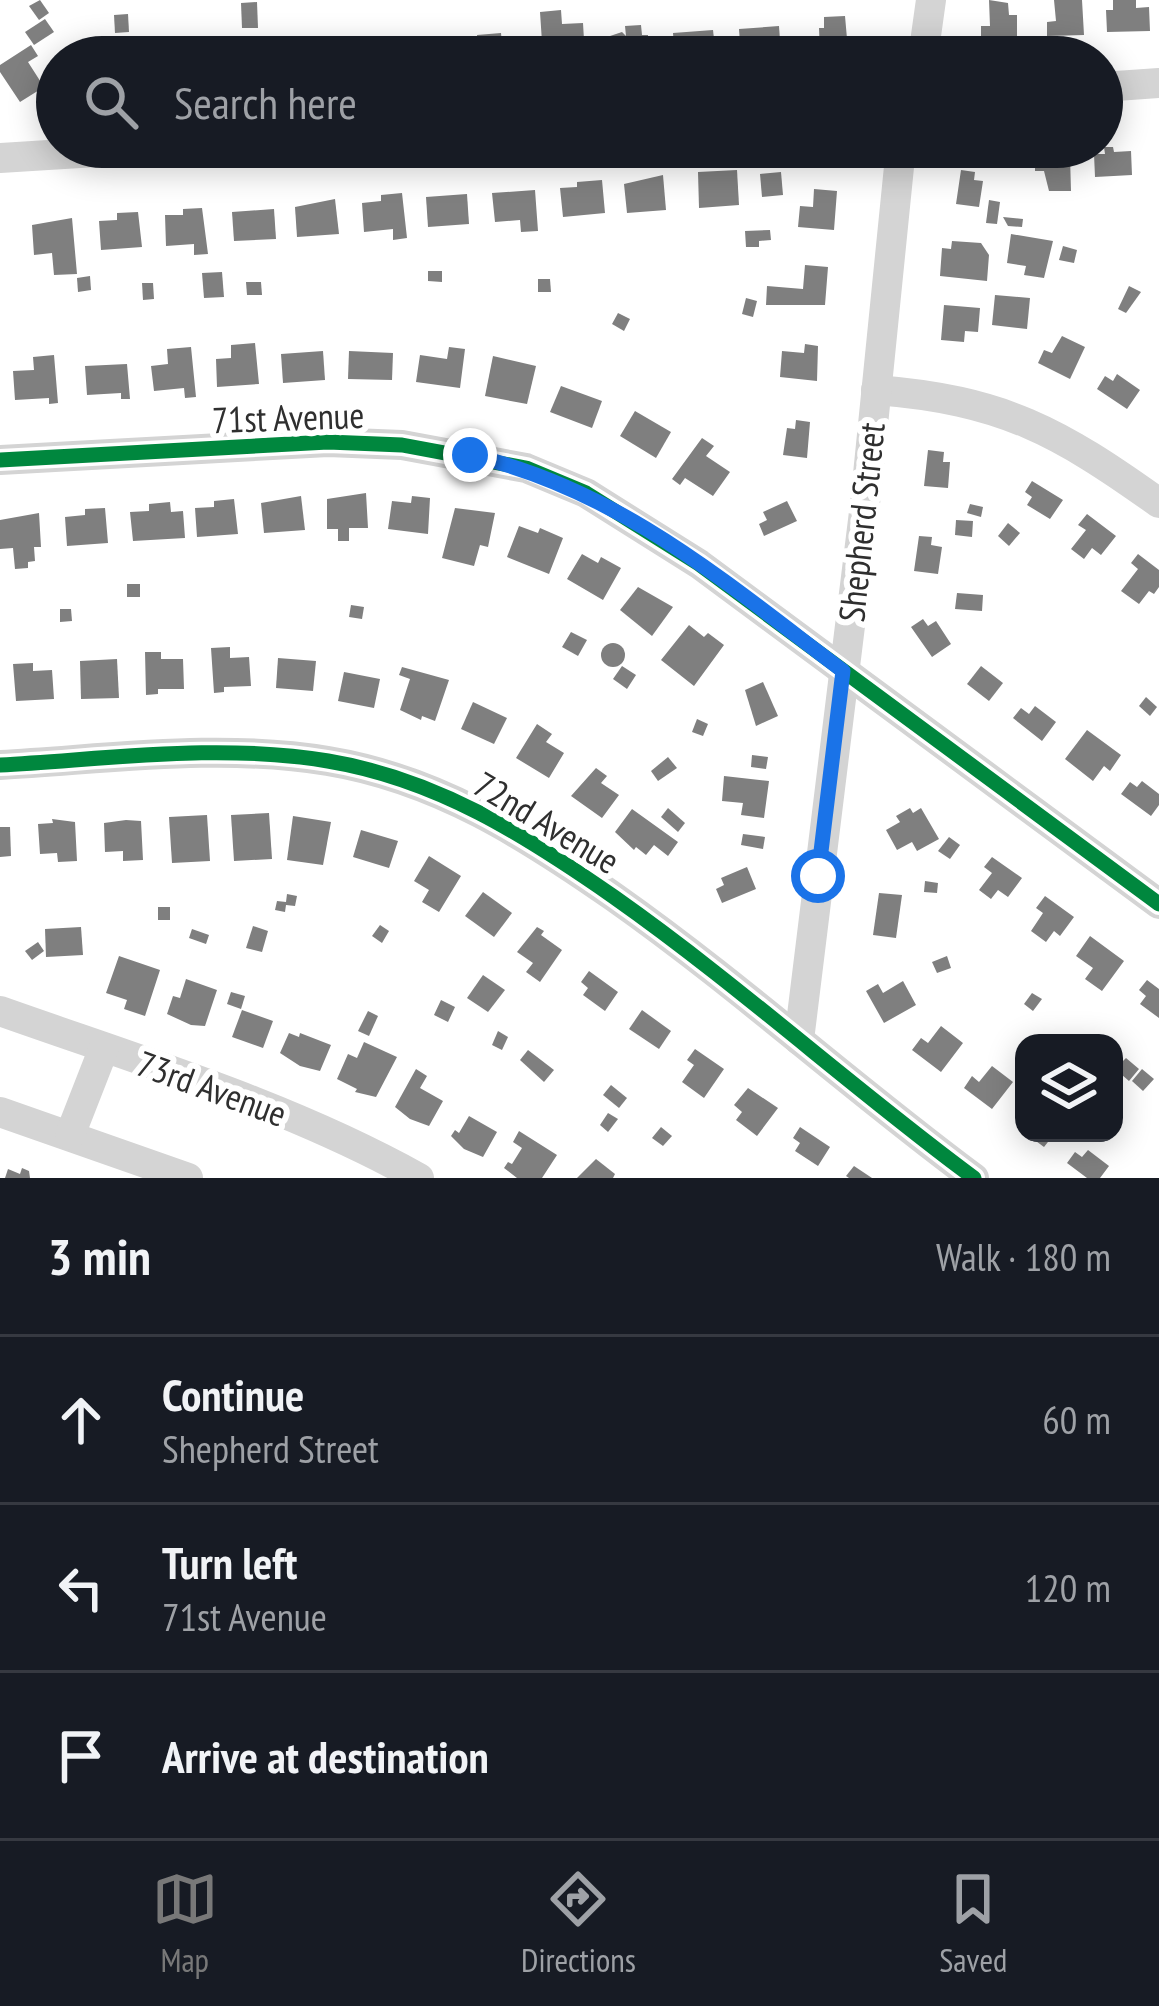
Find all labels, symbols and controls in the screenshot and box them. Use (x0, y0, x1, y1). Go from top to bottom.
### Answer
search box (36, 36, 1123, 168)
icon: search (78, 69, 144, 135)
text: Search here (174, 73, 357, 131)
street label: 71st Avenue (211, 391, 365, 443)
street label: Shepherd Street (827, 420, 895, 624)
route end (443, 428, 497, 482)
street label: 72nd Avenue (466, 760, 628, 884)
route start (791, 849, 845, 903)
map controls (1015, 1034, 1123, 1142)
button: layers (1015, 1034, 1123, 1142)
street label: 73rd Avenue (131, 1039, 293, 1137)
text: 3 min (48, 1223, 151, 1289)
text: Walk · 180 m (936, 1231, 1111, 1282)
text: Continue (162, 1365, 304, 1423)
icon: ahead (48, 1387, 114, 1453)
text: 60 m (1042, 1394, 1111, 1445)
text: Shepherd Street (162, 1423, 379, 1474)
text: Turn left (162, 1533, 297, 1591)
icon: left (48, 1555, 114, 1621)
text: 120 m (1025, 1562, 1111, 1613)
text: 71st Avenue (162, 1591, 327, 1642)
icon: arrive (48, 1723, 114, 1789)
text: Arrive at destination (162, 1727, 489, 1785)
tab: Map (152, 1866, 218, 1981)
tab: Directions (521, 1866, 636, 1981)
tab: Saved (939, 1866, 1007, 1981)

